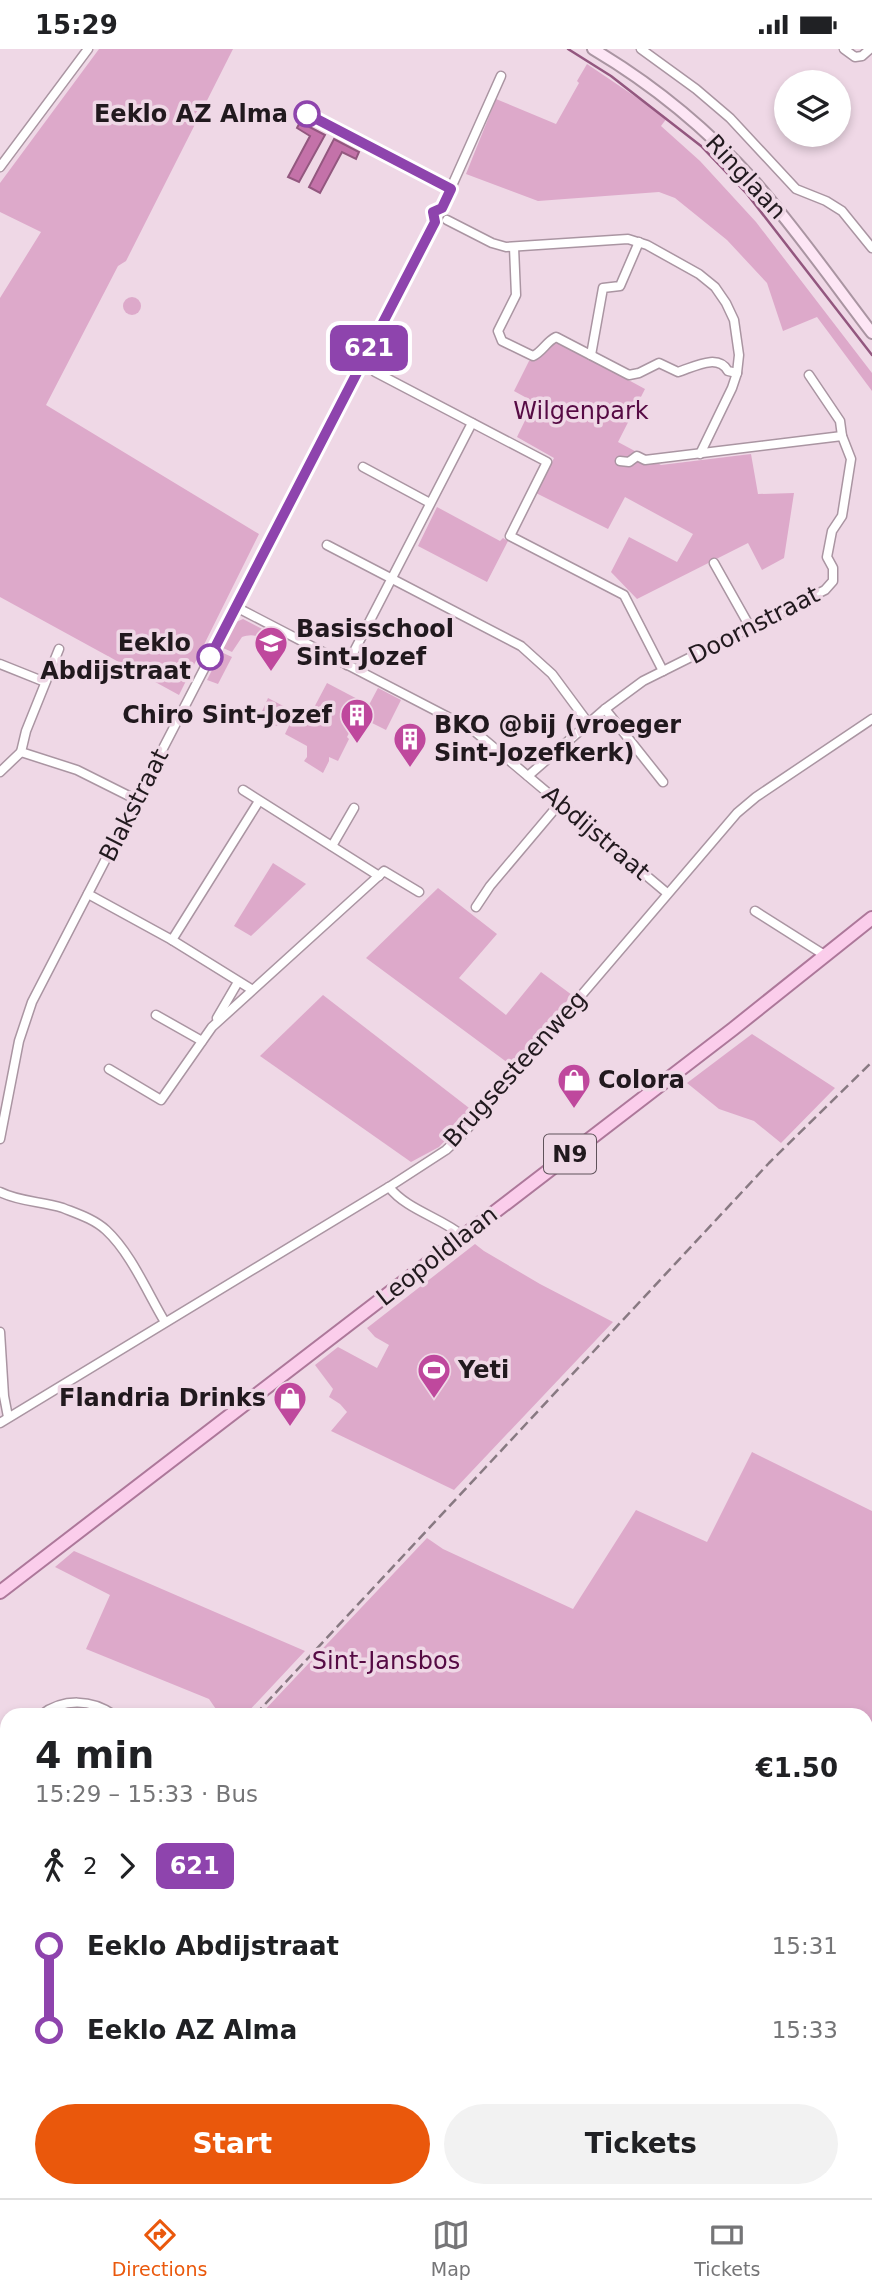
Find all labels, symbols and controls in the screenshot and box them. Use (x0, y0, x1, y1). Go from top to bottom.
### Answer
text: 15:29 (35, 10, 118, 40)
map controls (774, 70, 851, 147)
button: layers (774, 70, 851, 147)
place label: Eeklo AZ Alma (94, 100, 288, 128)
marker: Eeklo AZ Alma (294, 101, 320, 127)
street label: Ringlaan (700, 129, 792, 225)
line badge: 621 (329, 325, 409, 371)
text: 621 (344, 334, 394, 362)
park label: Wilgenpark (513, 397, 649, 425)
street label: Doornstraat (684, 580, 824, 670)
place label: Basisschool Sint-Jozef (296, 615, 454, 671)
school or university icon: Basisschool Sint-Jozef (252, 624, 290, 673)
place label: Eeklo Abdijstraat (40, 629, 191, 685)
marker: Eeklo Abdijstraat (197, 644, 223, 670)
building icon: Chiro Sint-Jozef (338, 696, 376, 745)
place label: Chiro Sint-Jozef (122, 701, 333, 729)
place label: BKO @bij (vroeger Sint-Jozefkerk) (434, 711, 681, 767)
building icon: BKO @bij (vroeger Sint-Jozefkerk) (391, 720, 429, 769)
street label: Blakstraat (94, 744, 174, 866)
street label: Abdijstraat (537, 780, 655, 886)
street label: Brugsesteenweg (438, 985, 592, 1153)
shop icon: Colora (555, 1061, 593, 1110)
place label: Colora (598, 1066, 685, 1094)
road number: N9 (544, 1135, 596, 1173)
street label: Leopoldlaan (371, 1200, 503, 1312)
sports icon: Yeti (415, 1351, 453, 1400)
place label: Yeti (457, 1356, 509, 1384)
shop icon: Flandria Drinks (271, 1379, 309, 1428)
place label: Flandria Drinks (59, 1384, 266, 1412)
park label: Sint-Jansbos (312, 1647, 460, 1675)
text: 4 min (35, 1733, 154, 1777)
text: €1.50 (756, 1753, 838, 1783)
text: 15:29 – 15:33 · Bus (35, 1781, 258, 1807)
icon: walk (35, 1847, 73, 1885)
icon: forward (108, 1847, 146, 1885)
text: 621 (170, 1852, 220, 1880)
text: 2 (83, 1853, 98, 1879)
text: Eeklo Abdijstraat (87, 1931, 339, 1961)
text: 15:31 (772, 1933, 838, 1959)
text: Eeklo AZ Alma (87, 2015, 297, 2045)
text: 15:33 (772, 2017, 838, 2043)
button: Start (35, 2104, 430, 2184)
button: Tickets (444, 2104, 838, 2184)
tab: Directions (112, 2216, 207, 2280)
tab: Map (431, 2216, 471, 2280)
tab: Tickets (694, 2216, 760, 2280)

